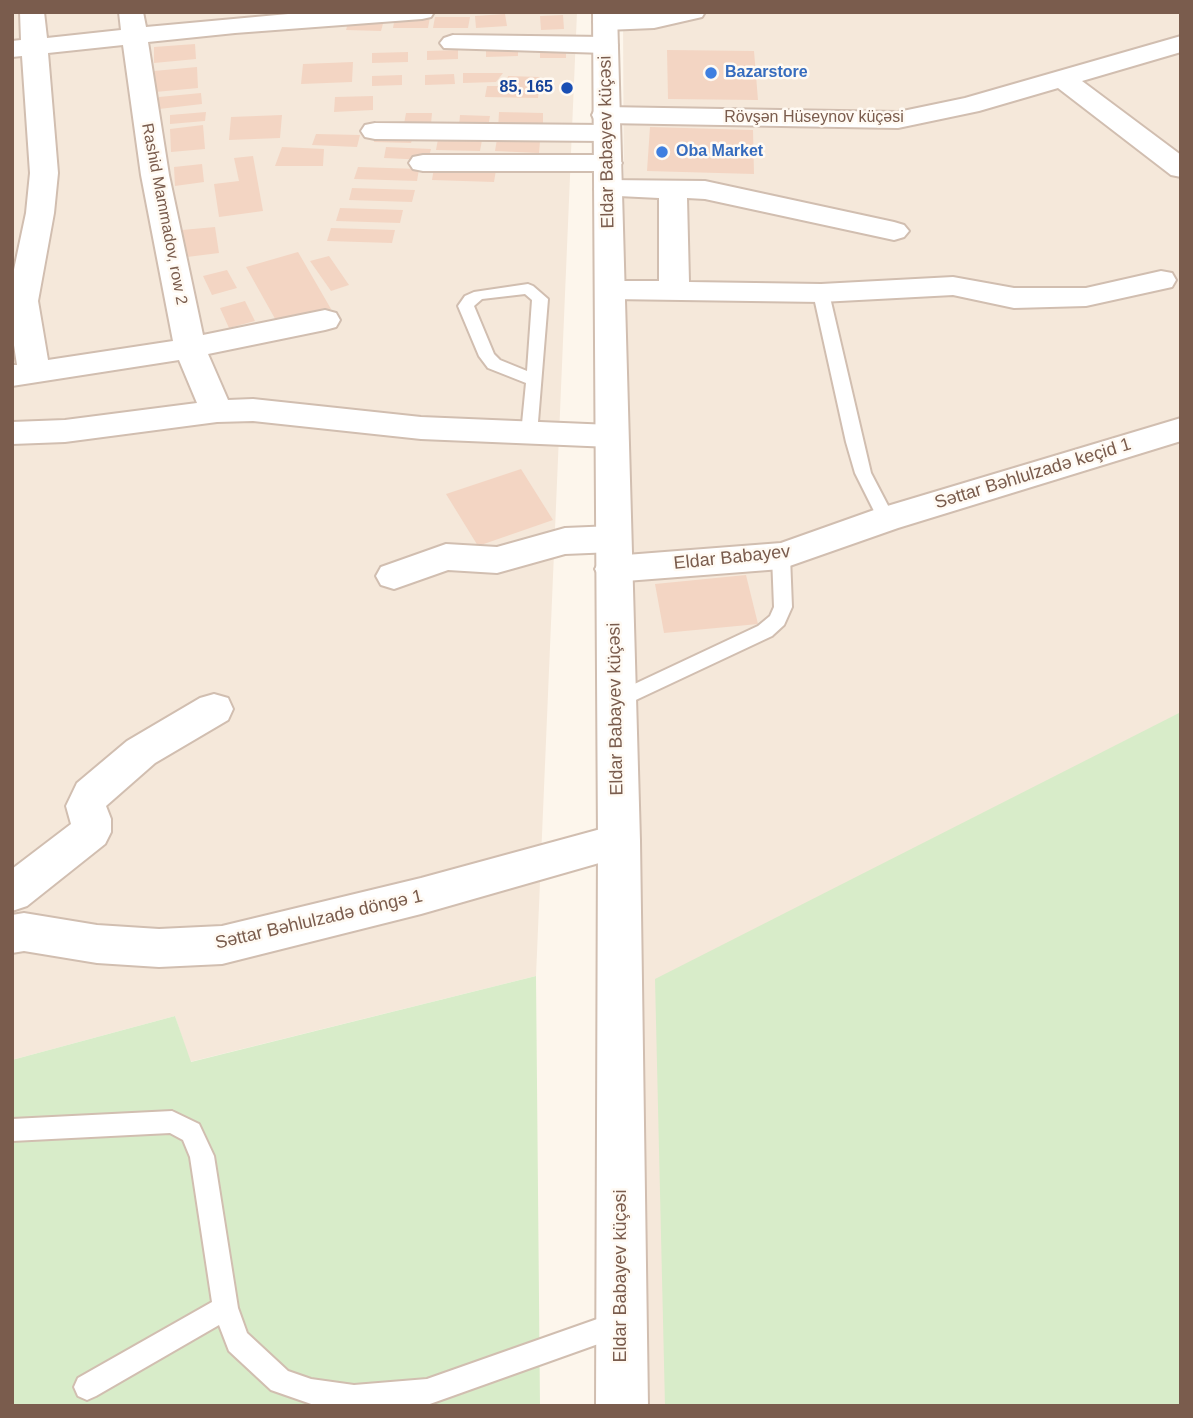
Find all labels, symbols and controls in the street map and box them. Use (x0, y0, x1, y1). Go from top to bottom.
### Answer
street label: Eldar Babayev küçəsi (595, 55, 619, 229)
place label: Bazarstore (725, 63, 808, 83)
marker: Bazarstore (703, 65, 719, 81)
place label: 85, 165 (500, 78, 553, 98)
marker: 85, 165 (559, 80, 575, 96)
street label: Rövşən Hüseynov küçəsi (724, 108, 904, 128)
street label: Rashid Mammadov, row 2 (137, 122, 191, 306)
place label: Oba Market (676, 142, 763, 162)
marker: Oba Market (654, 144, 670, 160)
street label: Səttar Bəhlulzadə keçid 1 (932, 434, 1134, 514)
street label: Eldar Babayev (673, 541, 791, 575)
street label: Eldar Babayev küçəsi (604, 622, 628, 796)
street label: Səttar Bəhlulzadə döngə 1 (213, 886, 425, 954)
street label: Eldar Babayev küçəsi (610, 1189, 632, 1363)

